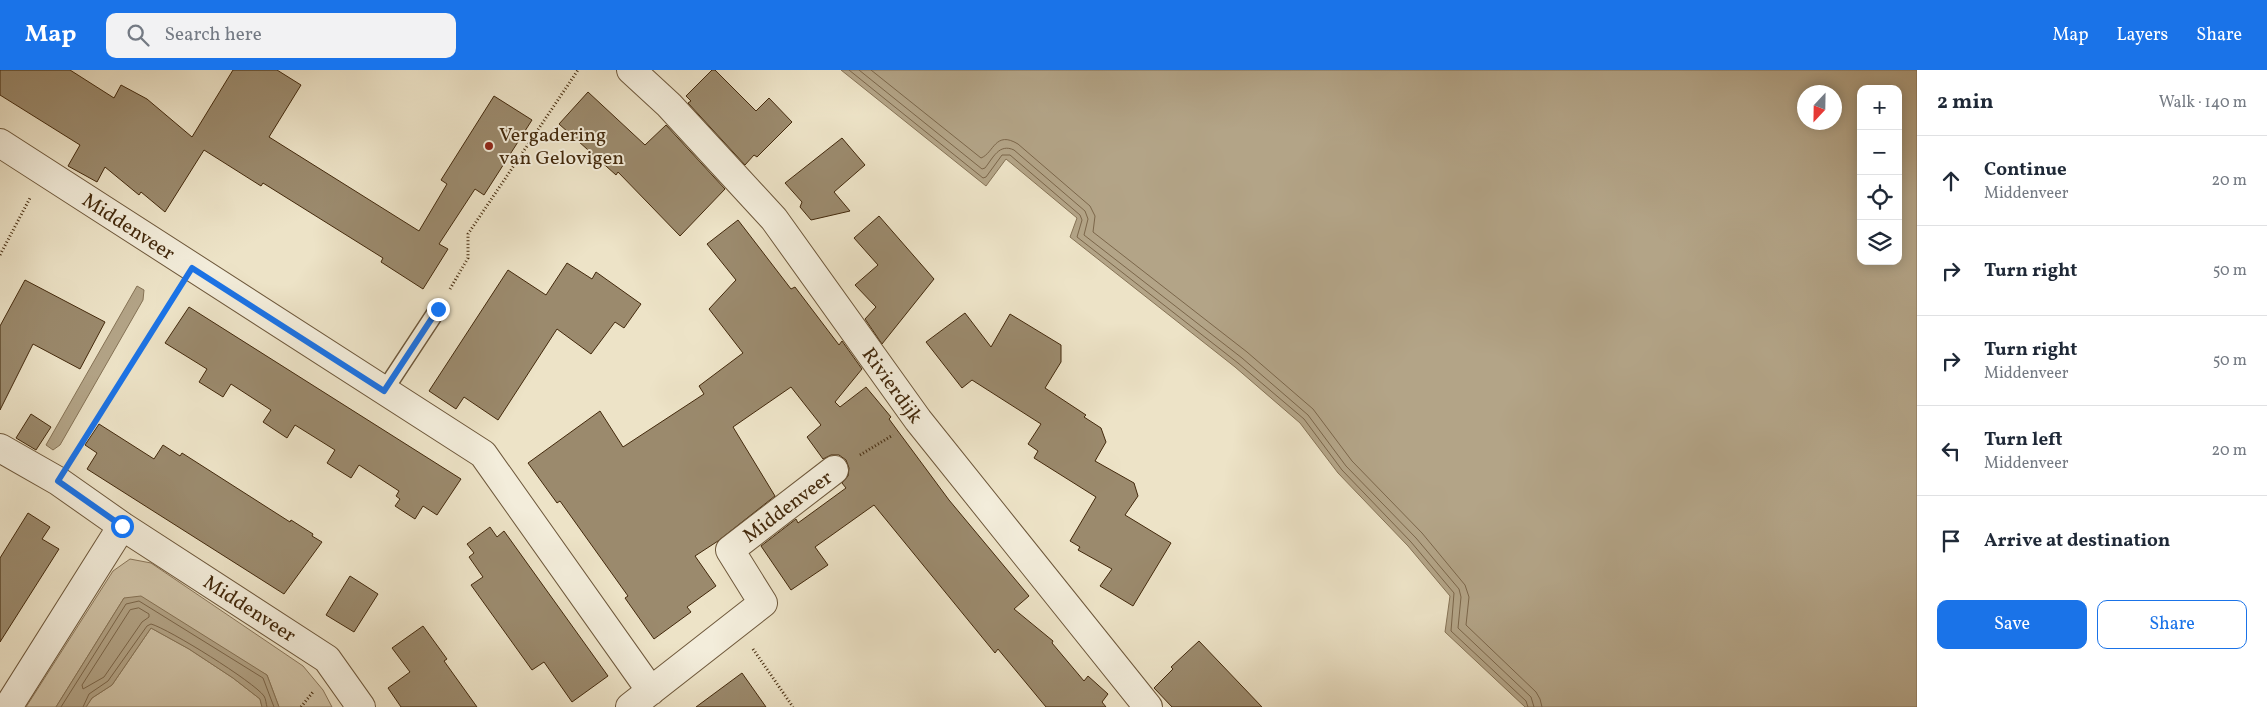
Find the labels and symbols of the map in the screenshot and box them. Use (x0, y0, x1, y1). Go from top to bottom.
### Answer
north arrow (1797, 85, 1842, 130)
place label: Vergadering van Gelovigen (499, 122, 624, 173)
marker: Vergadering van Gelovigen (483, 140, 495, 152)
street label: Middenveer (76, 187, 180, 268)
route end (427, 298, 450, 321)
street label: Rivierdijk (854, 342, 929, 430)
street label: Middenveer (738, 465, 839, 551)
route start (111, 515, 134, 538)
street label: Middenveer (197, 569, 301, 650)

